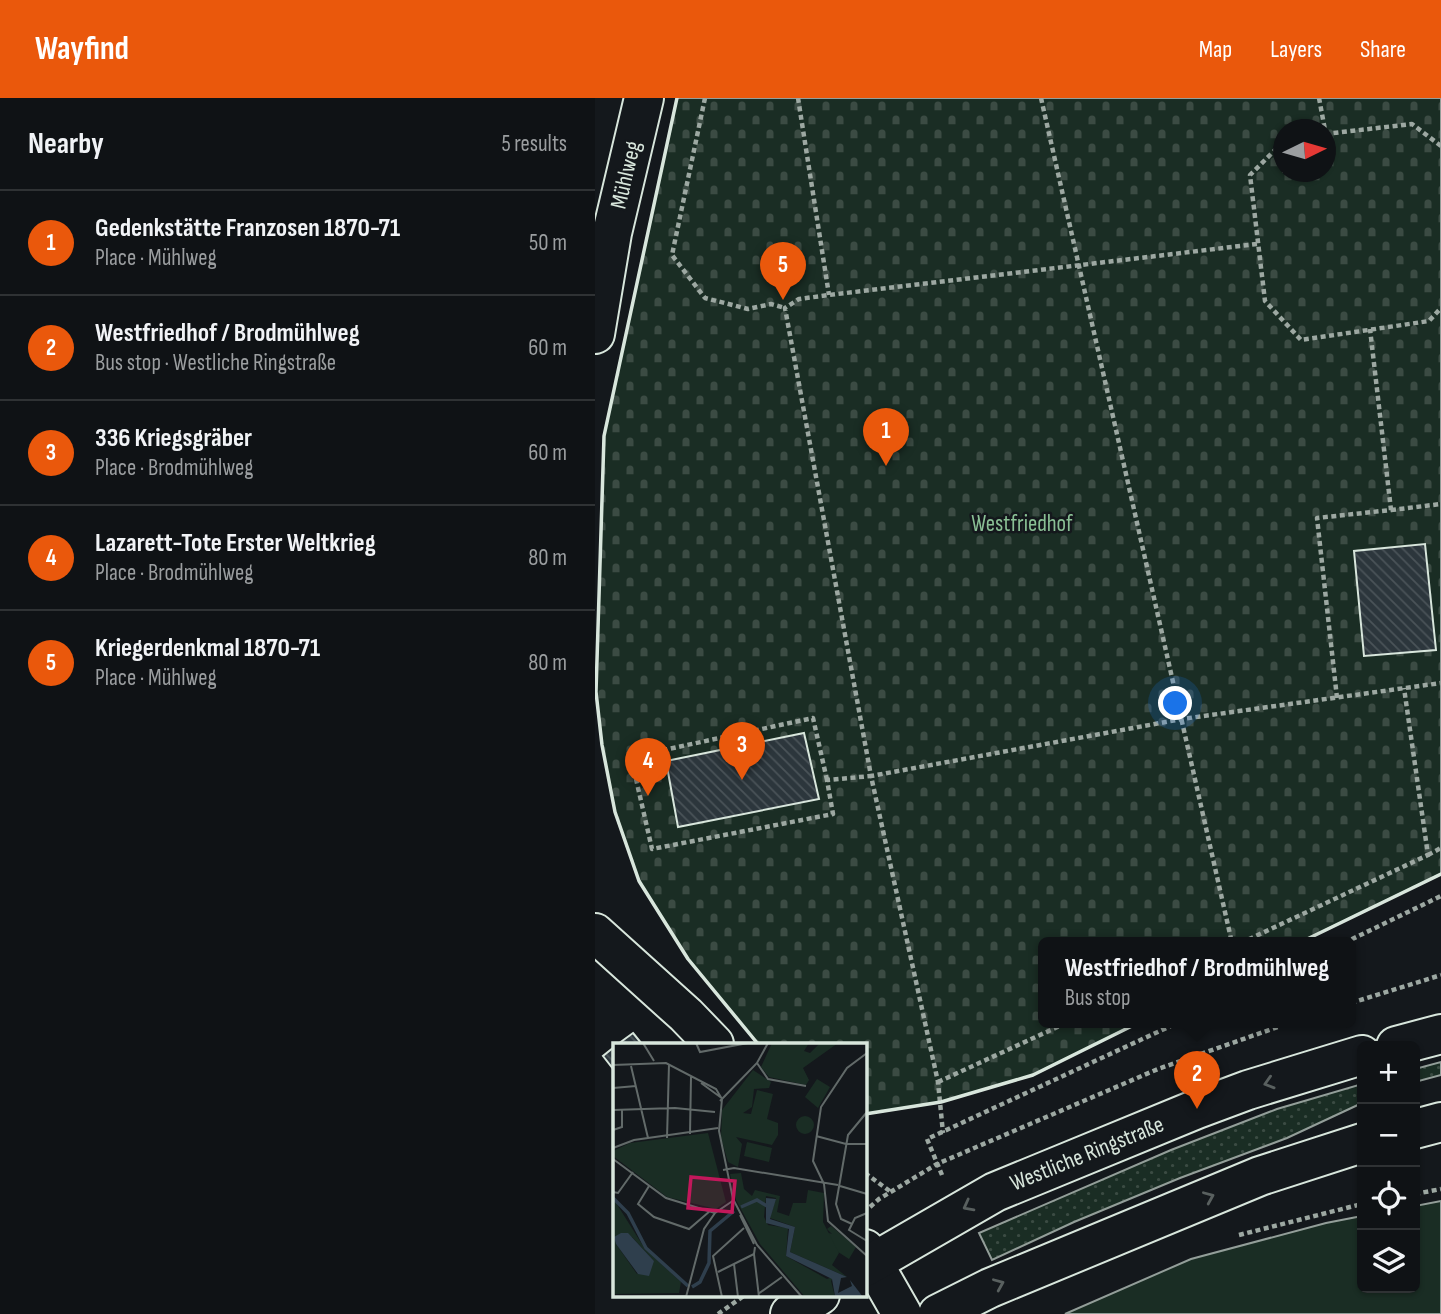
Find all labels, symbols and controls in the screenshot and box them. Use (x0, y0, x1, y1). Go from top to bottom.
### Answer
text: Wayfind (35, 29, 129, 69)
text: Map (1199, 35, 1232, 64)
text: Layers (1270, 35, 1322, 64)
text: Share (1360, 35, 1406, 64)
north arrow (1273, 119, 1336, 182)
text: Nearby (28, 126, 104, 162)
text: 5 results (501, 130, 567, 158)
street label: Mühlweg (605, 138, 647, 212)
text: Gedenkstätte Franzosen 1870-71 (95, 213, 400, 244)
text: 1 (46, 229, 56, 257)
text: 50 m (529, 229, 567, 257)
pin: 5 (760, 242, 806, 300)
text: Place · Mühlweg (95, 244, 217, 272)
text: Westfriedhof / Brodmühlweg (95, 318, 360, 349)
text: 2 (46, 334, 56, 362)
text: 60 m (528, 334, 567, 362)
text: Bus stop · Westliche Ringstraße (95, 349, 336, 377)
pin: 1 (863, 408, 909, 466)
text: 336 Kriegsgräber (95, 423, 252, 454)
text: 3 (46, 439, 56, 467)
text: 60 m (528, 439, 567, 467)
text: Place · Brodmühlweg (95, 454, 253, 482)
park label: Westfriedhof (971, 510, 1073, 538)
text: Lazarett-Tote Erster Weltkrieg (95, 528, 376, 559)
text: 4 (46, 544, 56, 572)
text: 80 m (528, 544, 567, 572)
text: Place · Brodmühlweg (95, 559, 253, 587)
text: Kriegerdenkmal 1870-71 (95, 633, 320, 664)
text: 5 (46, 649, 56, 677)
text: 80 m (528, 649, 567, 677)
text: Place · Mühlweg (95, 664, 217, 692)
your location (1158, 686, 1192, 720)
pin: 3 (719, 722, 765, 780)
pin: 4 (625, 738, 671, 796)
popup (1038, 937, 1356, 1028)
text: Westfriedhof / Brodmühlweg (1065, 953, 1329, 984)
text: Bus stop (1065, 984, 1131, 1012)
map controls (1357, 1041, 1420, 1293)
button: + (1357, 1041, 1420, 1104)
inset map (613, 1043, 866, 1296)
pin: 2 (1174, 1051, 1220, 1109)
one-way arrow (1263, 1075, 1275, 1090)
button: − (1357, 1104, 1420, 1167)
street label: Westliche Ringstraße (1006, 1110, 1168, 1198)
button: locate (1357, 1167, 1420, 1230)
one-way arrow (1202, 1191, 1215, 1205)
one-way arrow (963, 1198, 975, 1211)
button: layers (1357, 1230, 1420, 1293)
one-way arrow (993, 1279, 1005, 1293)

